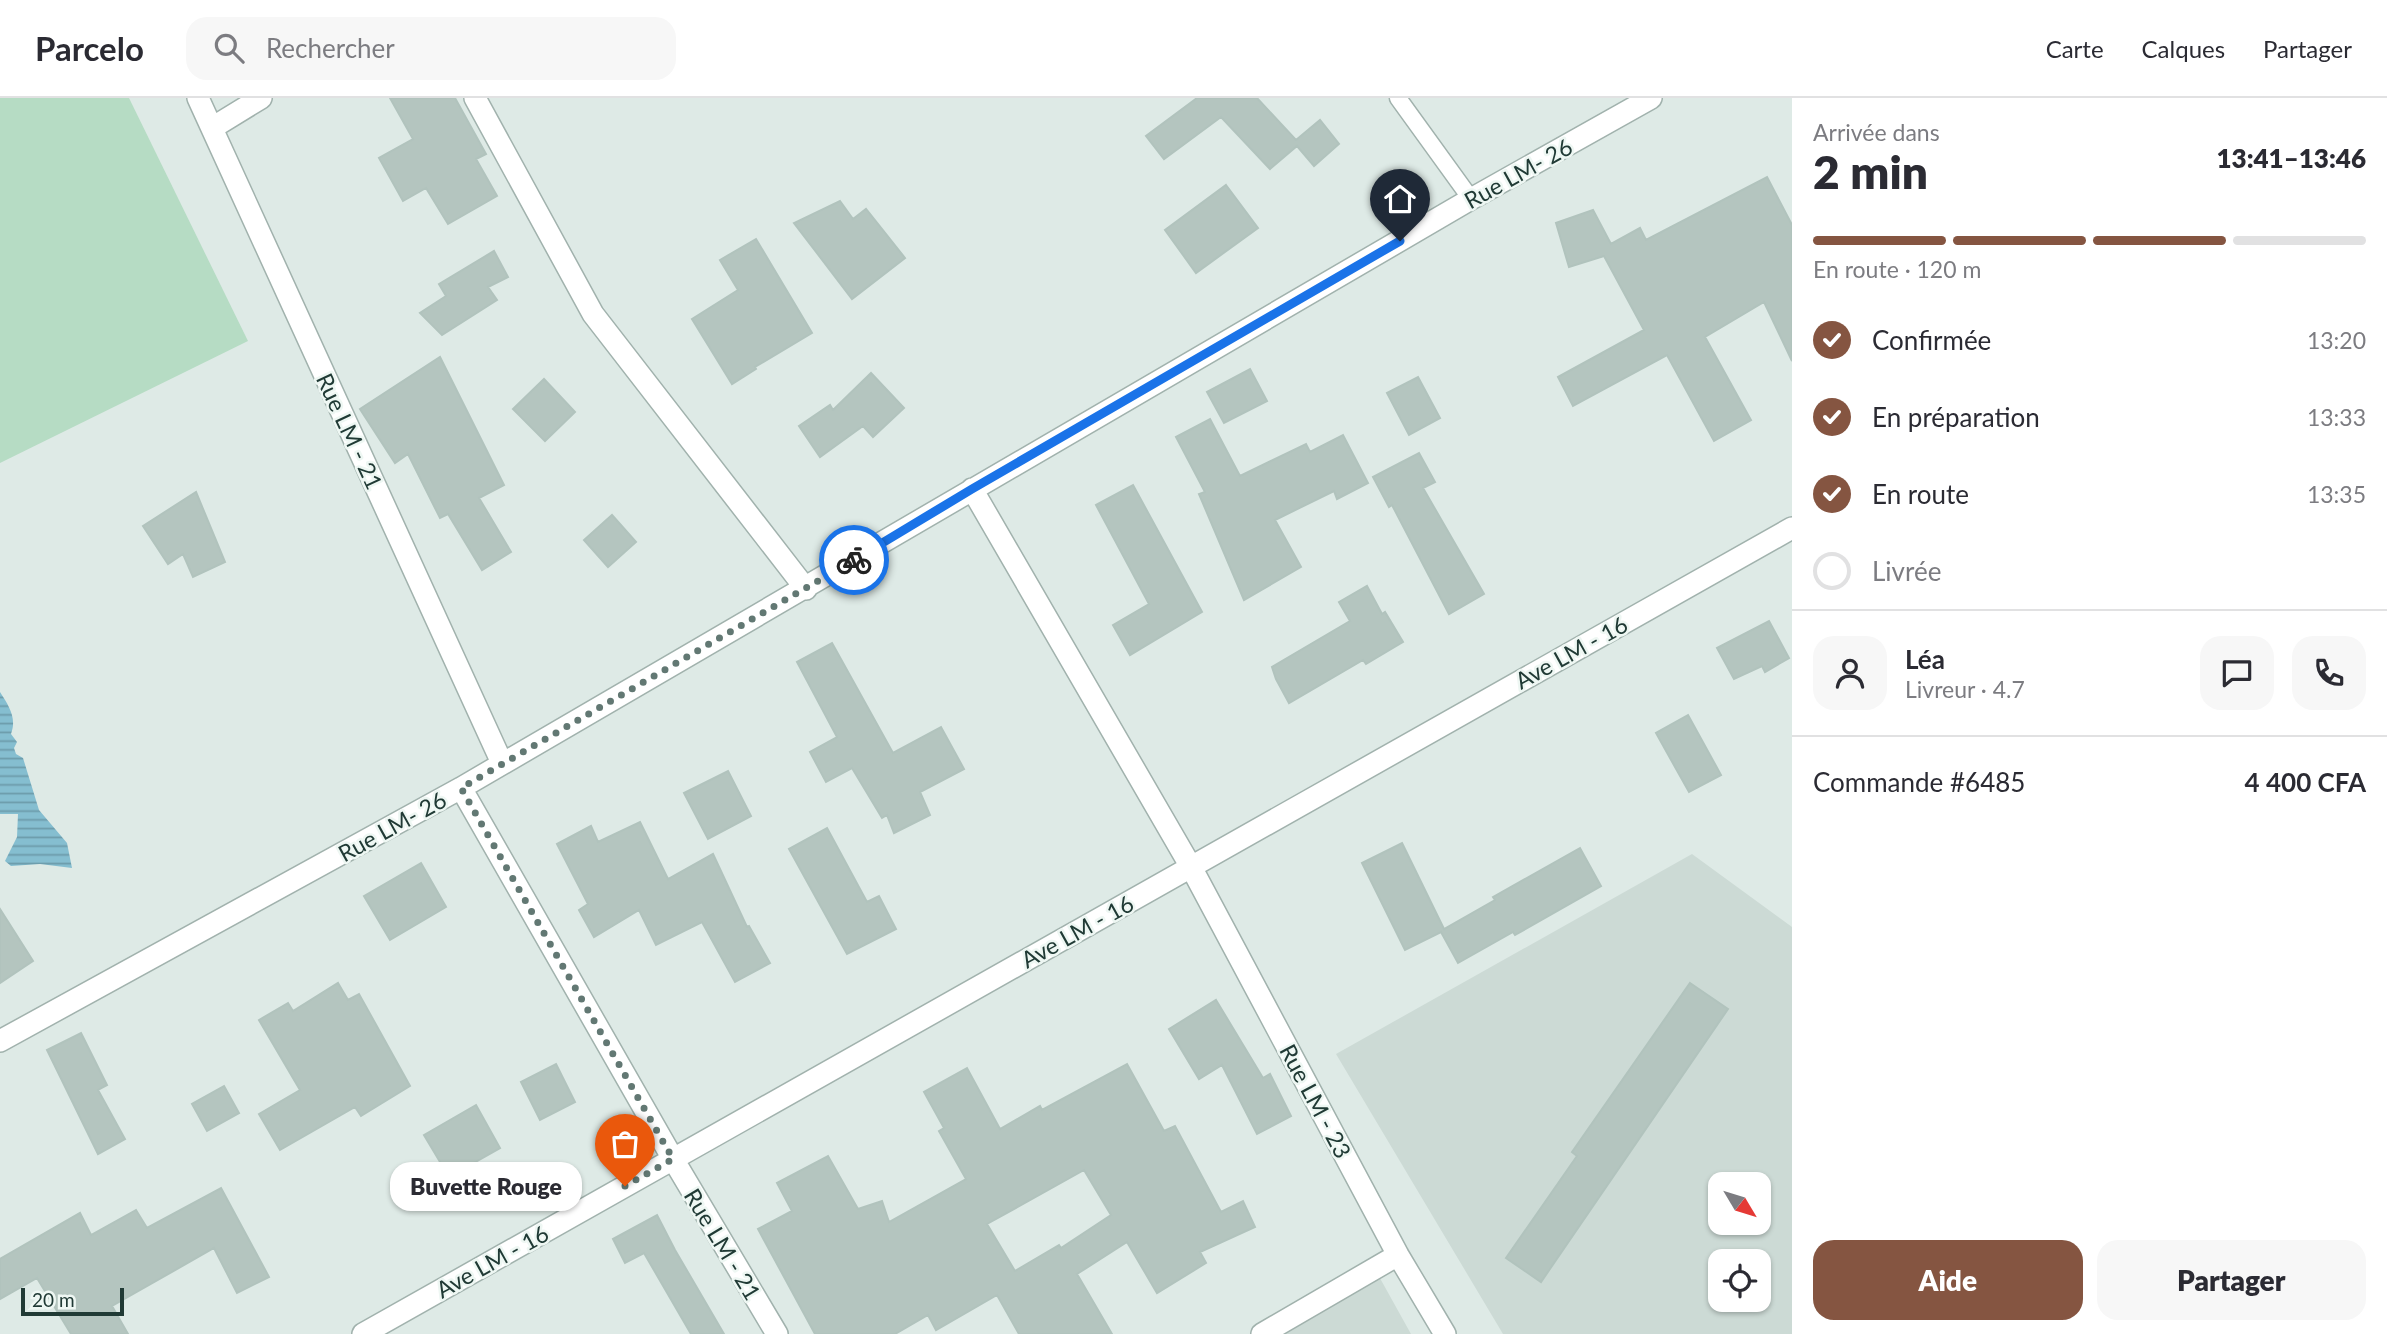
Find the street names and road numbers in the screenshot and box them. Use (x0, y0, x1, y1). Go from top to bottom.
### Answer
street label: Rue LM- 26 (1459, 132, 1577, 214)
street label: Rue LM - 21 (311, 368, 389, 494)
street label: Ave LM - 16 (1510, 610, 1632, 694)
street label: Rue LM- 26 (333, 785, 451, 867)
street label: Ave LM - 16 (1016, 889, 1138, 973)
street label: Rue LM - 23 (1274, 1039, 1358, 1163)
street label: Rue LM - 21 (679, 1183, 767, 1305)
street label: Ave LM - 16 (431, 1219, 553, 1303)

